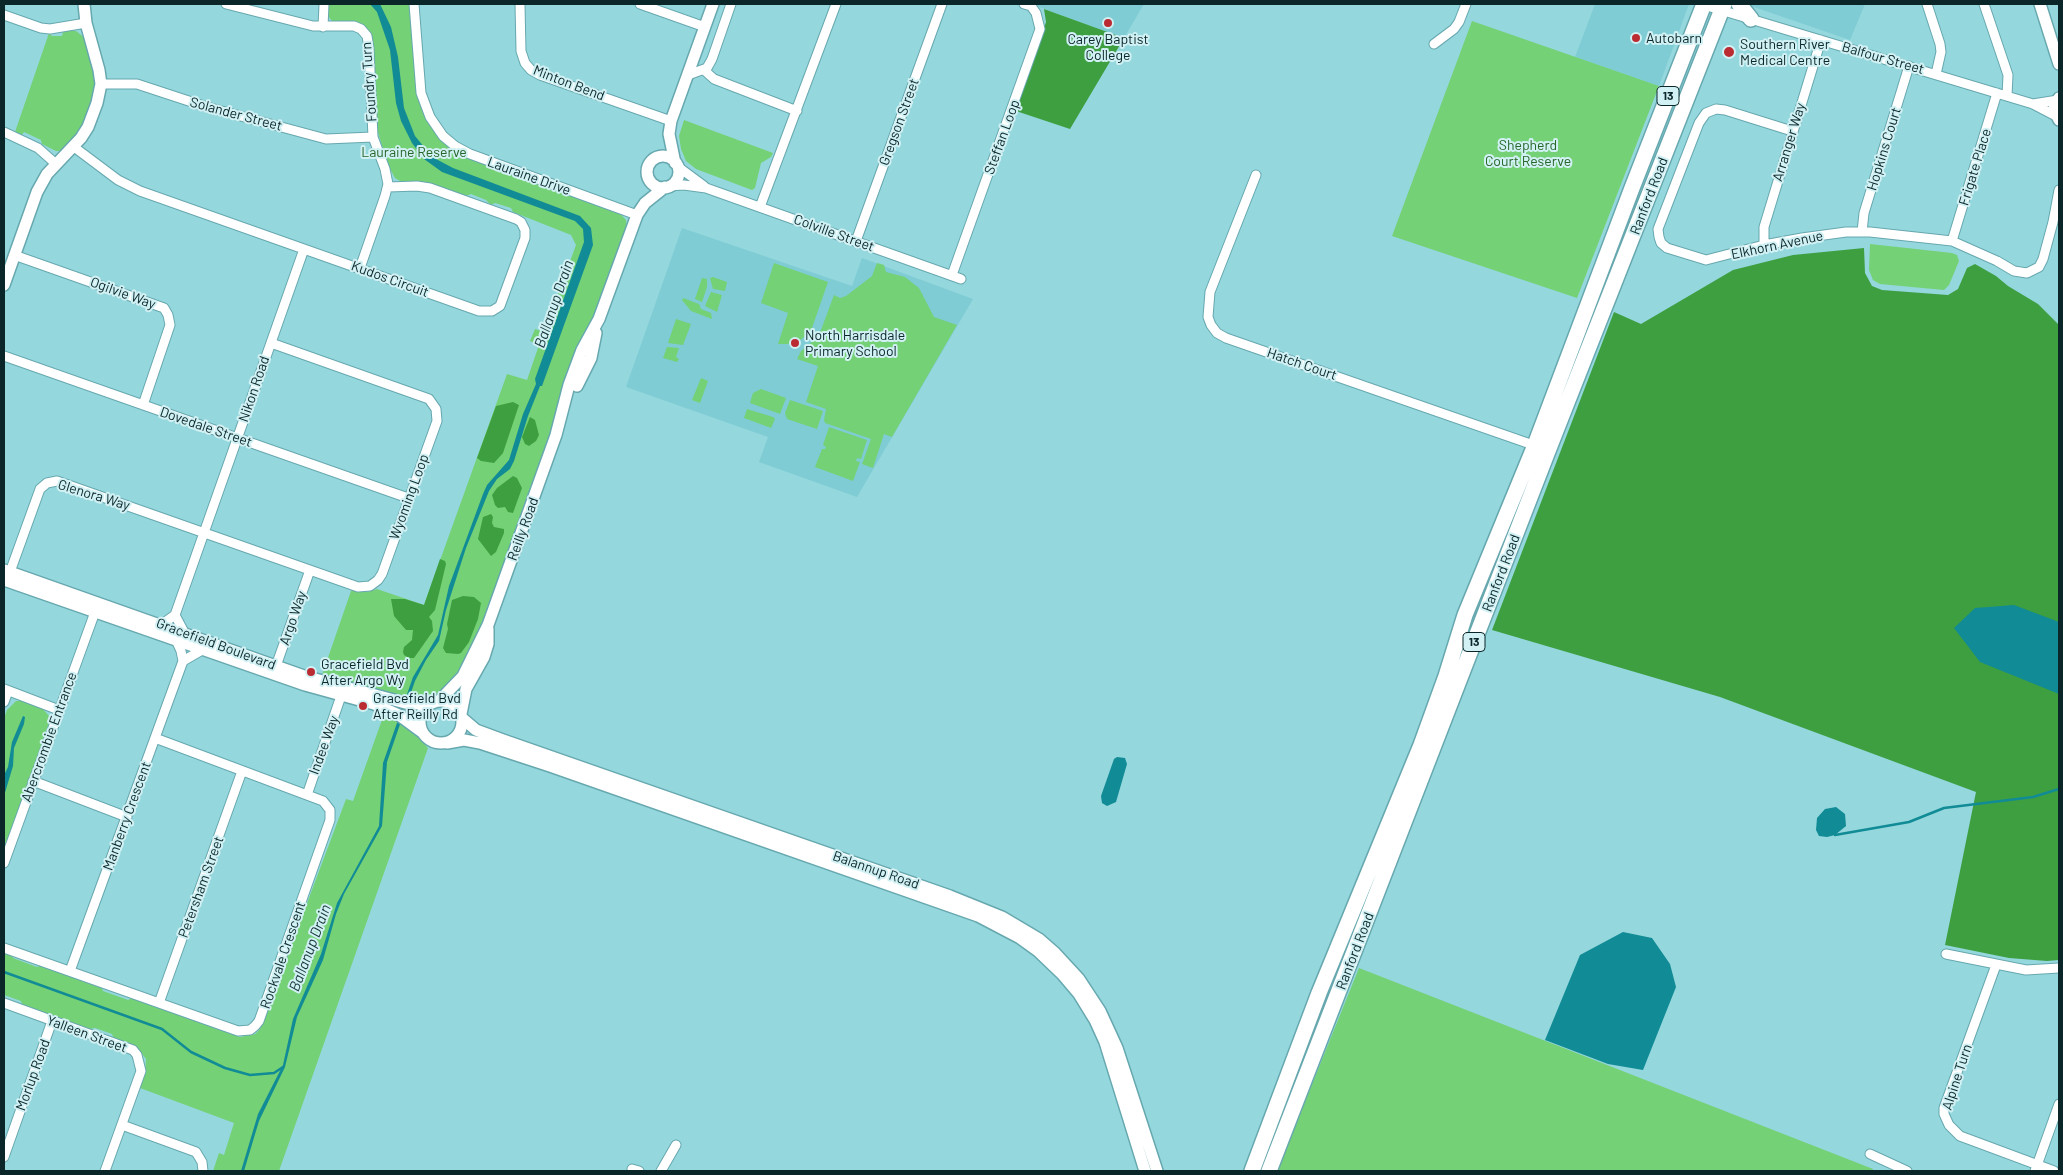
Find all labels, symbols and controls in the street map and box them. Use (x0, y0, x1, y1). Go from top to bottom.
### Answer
marker: Carey Baptist College (1102, 17, 1114, 29)
place label: Autobarn (1646, 30, 1702, 46)
place label: Carey Baptist College (1067, 31, 1149, 64)
marker: Autobarn (1630, 32, 1642, 44)
place label: Southern River Medical Centre (1740, 36, 1830, 68)
street label: Balfour Street (1840, 38, 1926, 78)
street label: Foundry Turn (358, 42, 380, 122)
marker: Southern River Medical Centre (1722, 45, 1736, 59)
street label: Minton Bend (531, 62, 607, 104)
street label: Gregson Street (875, 76, 923, 168)
road number: 13 (1657, 86, 1679, 105)
street label: Solander Street (188, 94, 284, 134)
street label: Steffan Loop (981, 97, 1023, 177)
street label: Arranger Way (1769, 101, 1809, 183)
street label: Hopkins Court (1863, 105, 1905, 193)
street label: Frigate Place (1955, 127, 1995, 207)
park label: Shepherd Court Reserve (1485, 137, 1571, 170)
park label: Lauraine Reserve (361, 144, 467, 160)
street label: Lauraine Drive (485, 153, 573, 199)
street label: Ranford Road (1627, 155, 1671, 237)
street label: Colville Street (791, 211, 877, 255)
street label: Elkhorn Avenue (1729, 227, 1825, 263)
street label: Kudos Circuit (349, 257, 431, 301)
water label: Ballanup Drain (531, 258, 577, 350)
street label: Ogilvie Way (88, 273, 158, 313)
place label: North Harrisdale Primary School (805, 327, 905, 360)
marker: North Harrisdale Primary School (789, 337, 801, 349)
street label: Hatch Court (1265, 344, 1339, 384)
street label: Nikon Road (235, 354, 273, 424)
street label: Dovedale Street (158, 403, 254, 451)
street label: Wyoming Loop (386, 452, 432, 542)
street label: Glenora Way (56, 476, 132, 514)
street label: Reilly Road (504, 495, 542, 563)
street label: Ranford Road (1479, 532, 1523, 614)
street label: Argo Way (276, 589, 310, 647)
street label: Gracefield Boulevard (154, 615, 278, 673)
road number: 13 (1463, 632, 1485, 652)
place label: Gracefield Bvd After Argo Wy (321, 656, 409, 689)
marker: Gracefield Bvd After Argo Wy (305, 666, 317, 678)
street label: Abercrombie Entrance (18, 670, 80, 804)
place label: Gracefield Bvd After Reilly Rd (373, 690, 461, 722)
marker: Gracefield Bvd After Reilly Rd (357, 700, 369, 712)
street label: Indee Way (306, 713, 342, 777)
street label: Manberry Crescent (100, 759, 154, 873)
street label: Petersham Street (175, 834, 227, 940)
street label: Balannup Road (831, 847, 921, 893)
street label: Rockvale Crescent (257, 899, 309, 1011)
water label: Ballanup Drain (285, 902, 335, 994)
street label: Ranford Road (1333, 910, 1377, 992)
street label: Yalleen Street (44, 1012, 130, 1056)
street label: Morlup Road (12, 1037, 54, 1113)
street label: Alpine Turn (1938, 1042, 1976, 1112)

